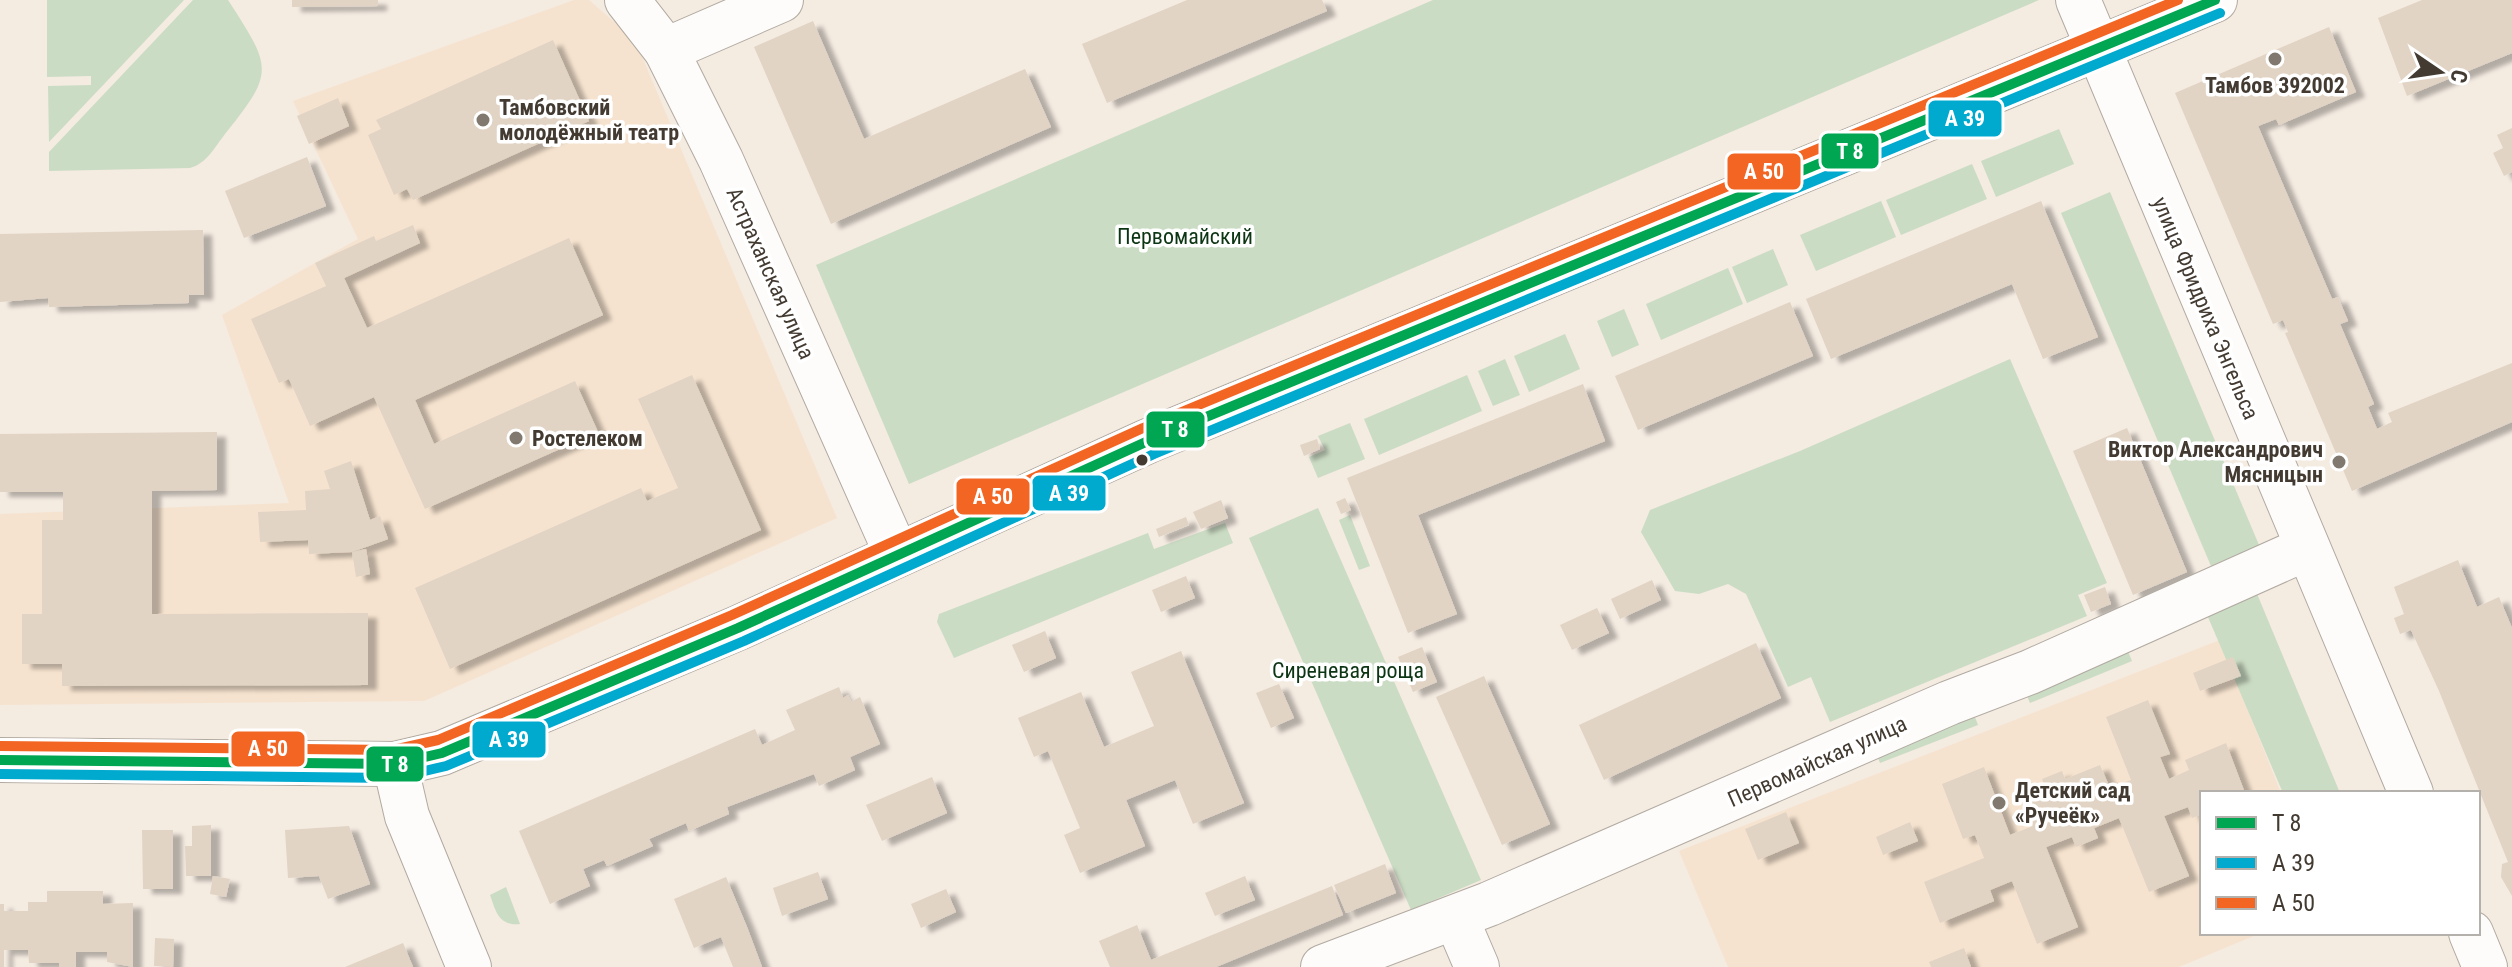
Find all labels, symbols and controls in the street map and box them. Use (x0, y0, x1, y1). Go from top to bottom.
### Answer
north arrow (2400, 32, 2480, 112)
marker: Тамбов 392002 (2266, 50, 2284, 68)
text: С (2445, 67, 2473, 85)
place label: Тамбов 392002 (2205, 73, 2345, 98)
place label: Тамбовский молодёжный театр (499, 95, 679, 145)
line badge: А 39 (1927, 99, 2003, 138)
text: А 39 (1945, 106, 1985, 131)
marker: Тамбовский молодёжный театр (474, 111, 492, 129)
line badge: Т 8 (1820, 132, 1880, 170)
text: Т 8 (1836, 139, 1864, 164)
line badge: А 50 (1726, 152, 1802, 191)
text: А 50 (1744, 159, 1784, 184)
street label: Астраханская улица (721, 184, 820, 363)
street label: улица Фридриха Энгельса (2147, 193, 2264, 423)
park label: Первомайский (1117, 224, 1253, 249)
line badge: Т 8 (1145, 410, 1206, 449)
text: Т 8 (1161, 417, 1189, 442)
place label: Ростелеком (532, 426, 643, 451)
marker: Ростелеком (507, 429, 525, 447)
place label: Виктор Александрович Мясницын (2108, 437, 2323, 487)
unlabelled marker (1134, 452, 1150, 468)
marker: Виктор Александрович Мясницын (2330, 453, 2348, 471)
line badge: А 39 (1031, 474, 1107, 512)
line badge: А 50 (955, 477, 1031, 516)
text: А 39 (1049, 481, 1089, 506)
text: А 50 (973, 484, 1013, 509)
park label: Сиреневая роща (1272, 658, 1424, 683)
street label: Первомайская улица (1724, 711, 1910, 812)
line badge: А 39 (471, 720, 547, 759)
text: А 39 (489, 727, 529, 752)
line badge: А 50 (230, 730, 306, 768)
text: А 50 (248, 736, 288, 761)
line badge: Т 8 (365, 745, 425, 783)
text: Т 8 (381, 752, 409, 777)
place label: Детский сад «Ручеёк» (2015, 778, 2130, 828)
legend (2200, 791, 2480, 935)
marker: Детский сад «Ручеёк» (1990, 794, 2008, 812)
text: Т 8 (2272, 809, 2301, 837)
text: А 39 (2272, 849, 2315, 877)
text: А 50 (2272, 889, 2315, 917)

